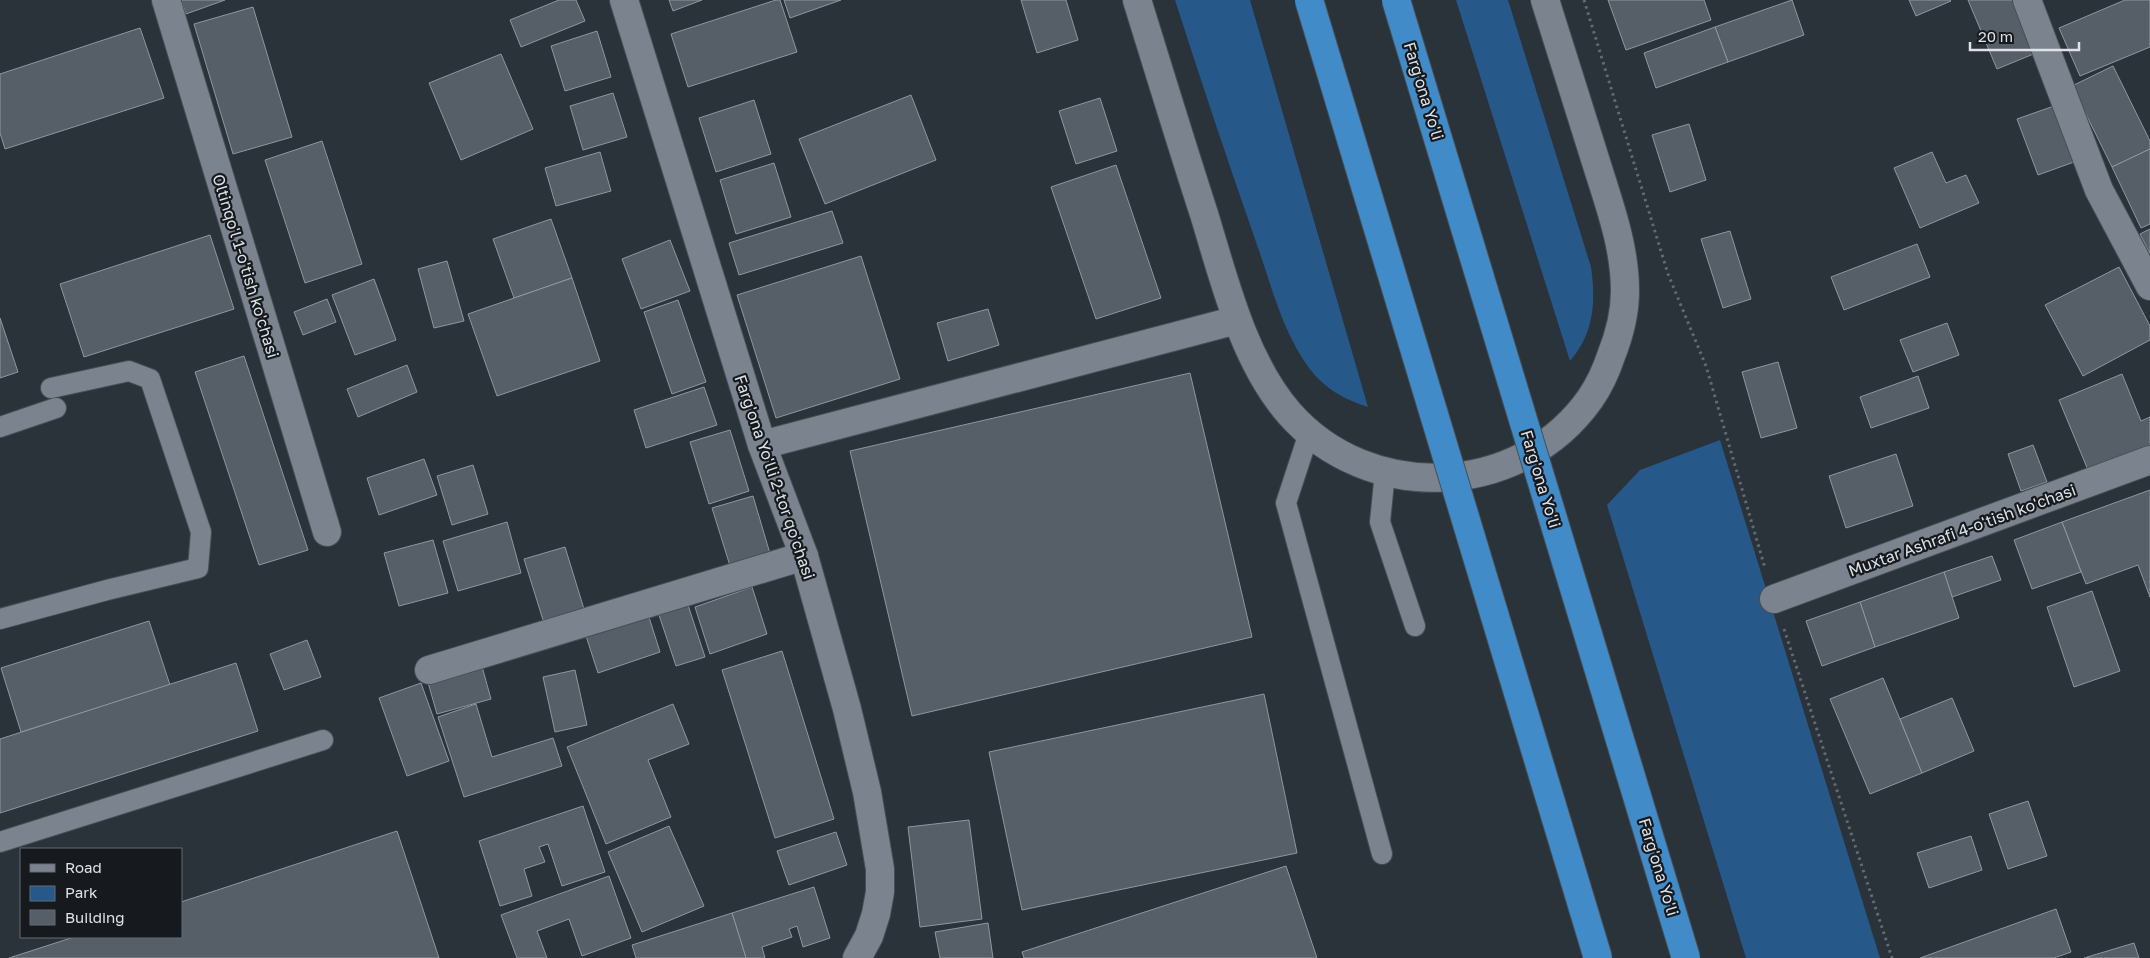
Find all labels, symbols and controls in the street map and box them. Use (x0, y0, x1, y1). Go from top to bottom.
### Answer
scale bar (1970, 20, 2079, 52)
text: 20 m (1978, 27, 2013, 45)
street label: Farg'ona Yo'li (1400, 40, 1448, 142)
street label: Oltinqo'l 1-o'tish ko'chasi (208, 172, 284, 360)
street label: Farg'ona Yo'lli 2-tor qo'chasi (731, 372, 819, 582)
street label: Farg'ona Yo'li (1517, 428, 1565, 530)
street label: Muxtar Ashrafi 4-o'tish ko'chasi (1846, 479, 2078, 581)
street label: Farg'ona Yo'li (1635, 816, 1683, 918)
legend (20, 848, 182, 938)
text: Road (65, 858, 102, 876)
text: Park (65, 883, 98, 901)
text: Building (65, 908, 125, 926)

